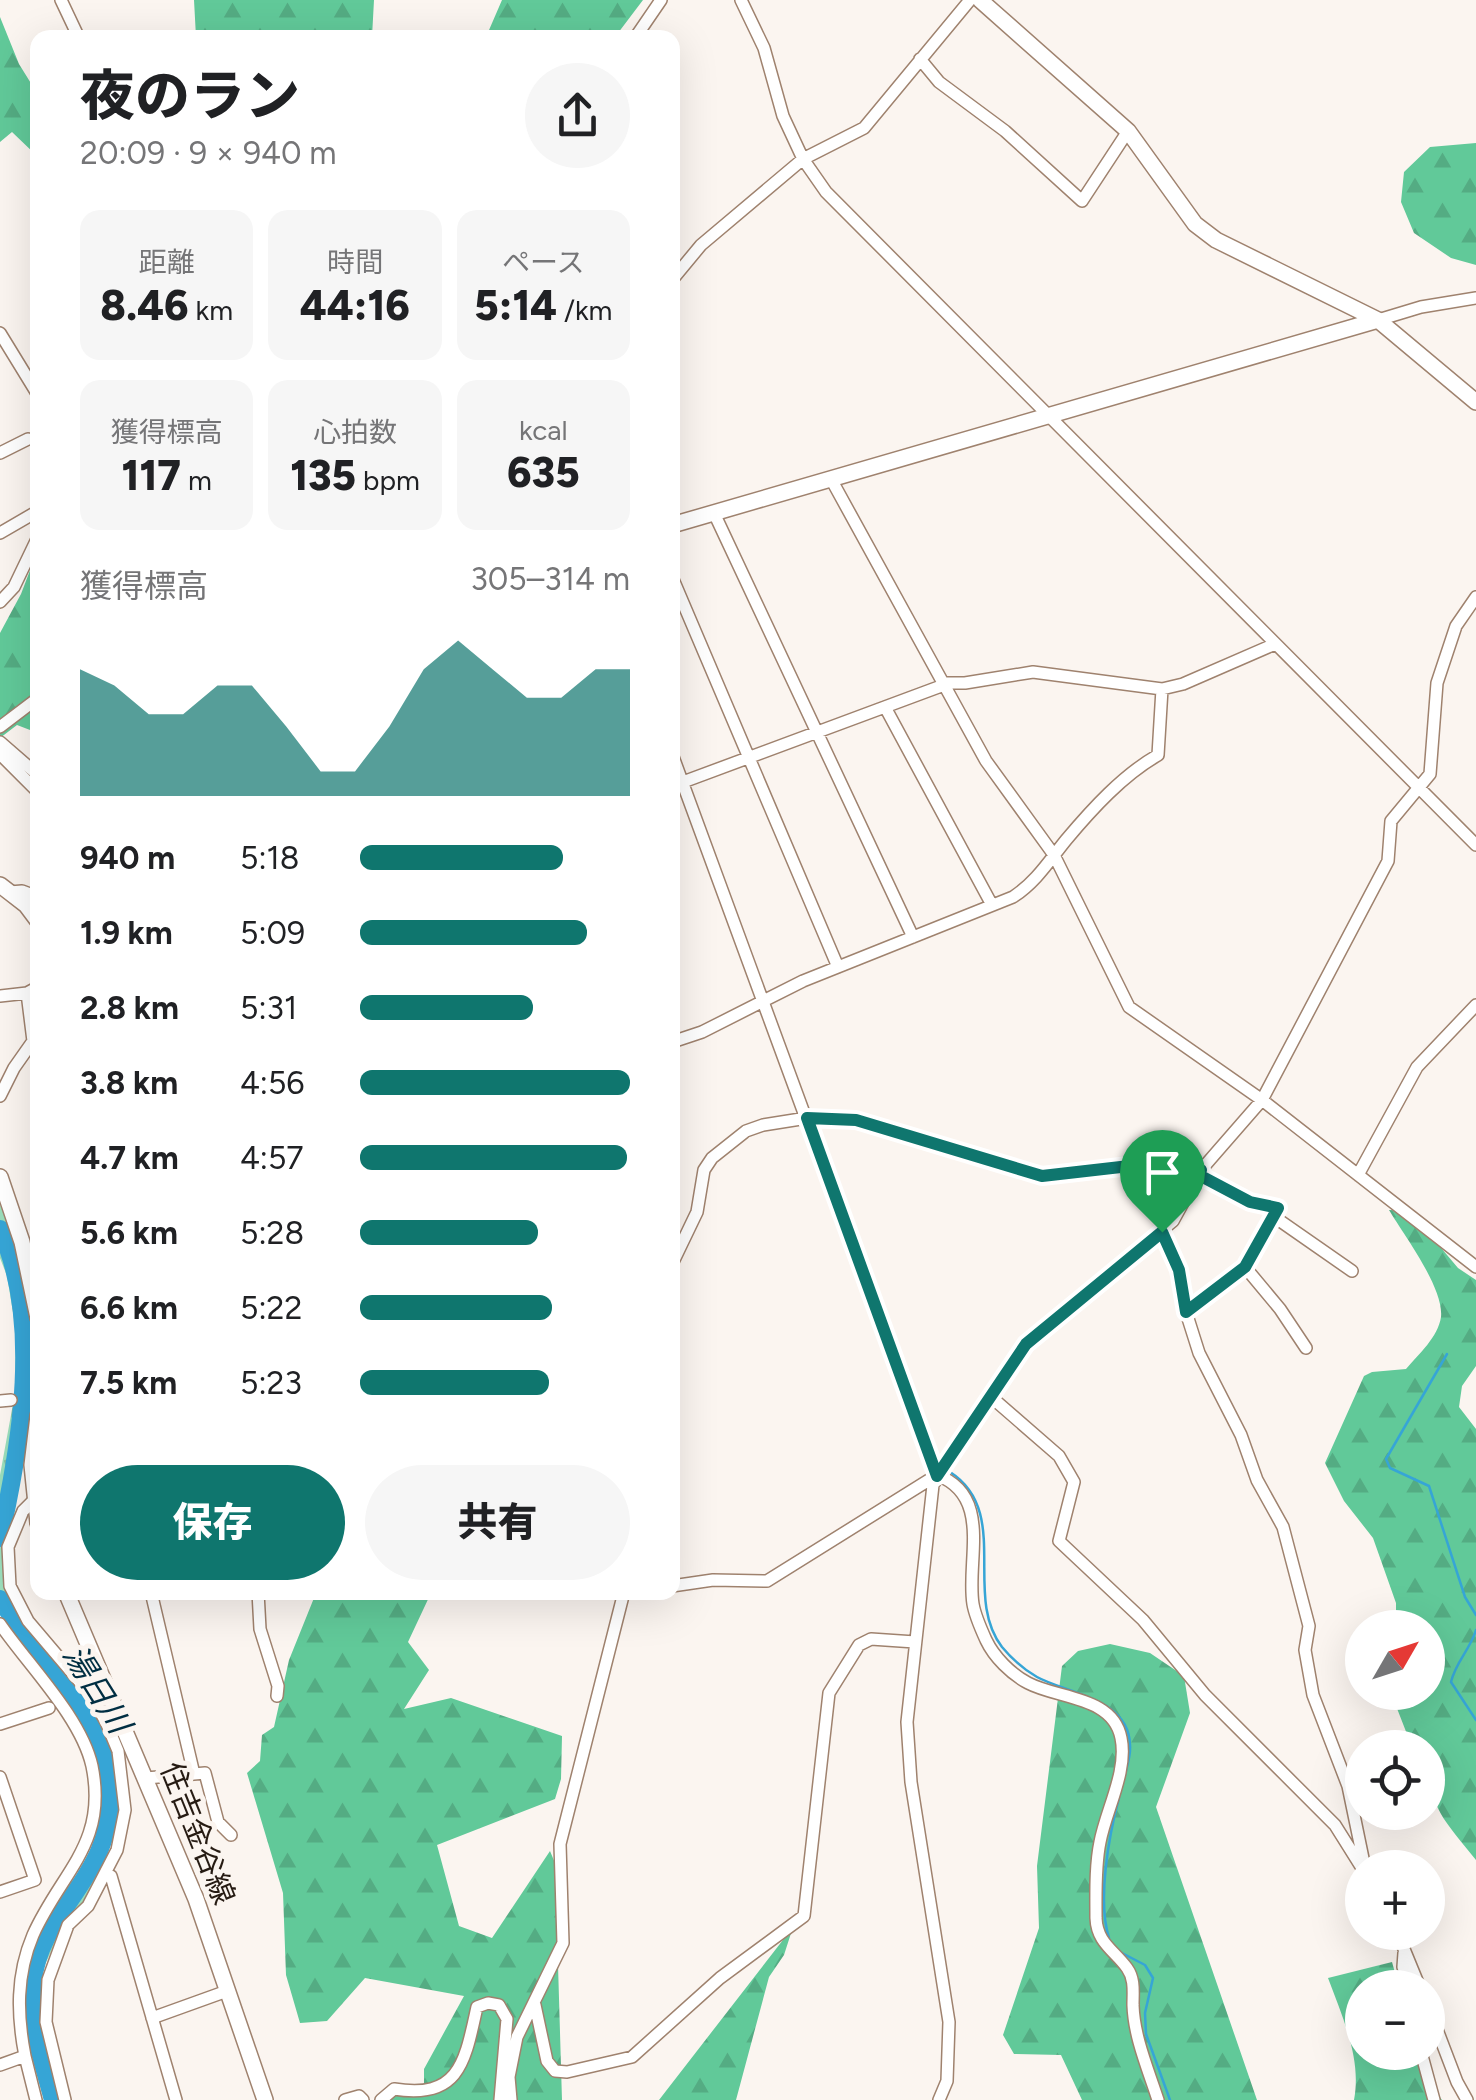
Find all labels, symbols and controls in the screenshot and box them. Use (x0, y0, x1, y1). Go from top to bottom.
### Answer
text: 夜のラン (80, 63, 300, 129)
button: share (525, 63, 630, 168)
text: 20:09 · 9 × 940 m (80, 134, 337, 172)
text: 距離 (139, 245, 195, 279)
text: 時間 (327, 245, 383, 279)
text: ペース (502, 245, 585, 279)
text: 8.46 (100, 280, 189, 331)
text: 44:16 (300, 280, 410, 331)
text: 5:14 (474, 280, 557, 331)
text: km (189, 293, 233, 327)
text: /km (557, 293, 612, 327)
text: kcal (519, 413, 568, 447)
text: 獲得標高 (111, 415, 223, 449)
text: 心拍数 (313, 415, 397, 449)
text: 635 (507, 447, 580, 498)
text: 117 (122, 450, 181, 501)
text: 135 (290, 450, 356, 501)
text: m (181, 463, 212, 497)
text: bpm (356, 463, 420, 497)
text: 305–314 m (470, 560, 630, 598)
text: 獲得標高 (80, 567, 208, 605)
text: 940 m (80, 839, 175, 877)
text: 5:18 (240, 839, 299, 877)
text: 1.9 km (80, 914, 173, 952)
text: 5:09 (240, 914, 305, 952)
text: 2.8 km (80, 989, 179, 1027)
text: 5:31 (240, 989, 297, 1027)
text: 3.8 km (80, 1064, 178, 1102)
text: 4:56 (240, 1064, 304, 1102)
pin (1120, 1130, 1205, 1233)
text: 4.7 km (80, 1139, 179, 1177)
text: 4:57 (240, 1139, 304, 1177)
icon: arrive (1135, 1145, 1190, 1200)
text: 5.6 km (80, 1214, 178, 1252)
text: 5:28 (240, 1214, 304, 1252)
text: 6.6 km (80, 1289, 178, 1327)
text: 5:22 (240, 1289, 302, 1327)
text: 7.5 km (80, 1364, 177, 1402)
text: 5:23 (240, 1364, 302, 1402)
button: 保存 (80, 1465, 345, 1580)
button: 共有 (365, 1465, 630, 1580)
north arrow (1345, 1610, 1445, 1710)
map controls (1345, 1610, 1445, 2070)
water label: 湯日川 (55, 1638, 140, 1742)
button: locate (1345, 1730, 1445, 1830)
street label: 住吉金谷線 (153, 1757, 243, 1909)
button: + (1345, 1850, 1445, 1950)
button: − (1345, 1970, 1445, 2070)

